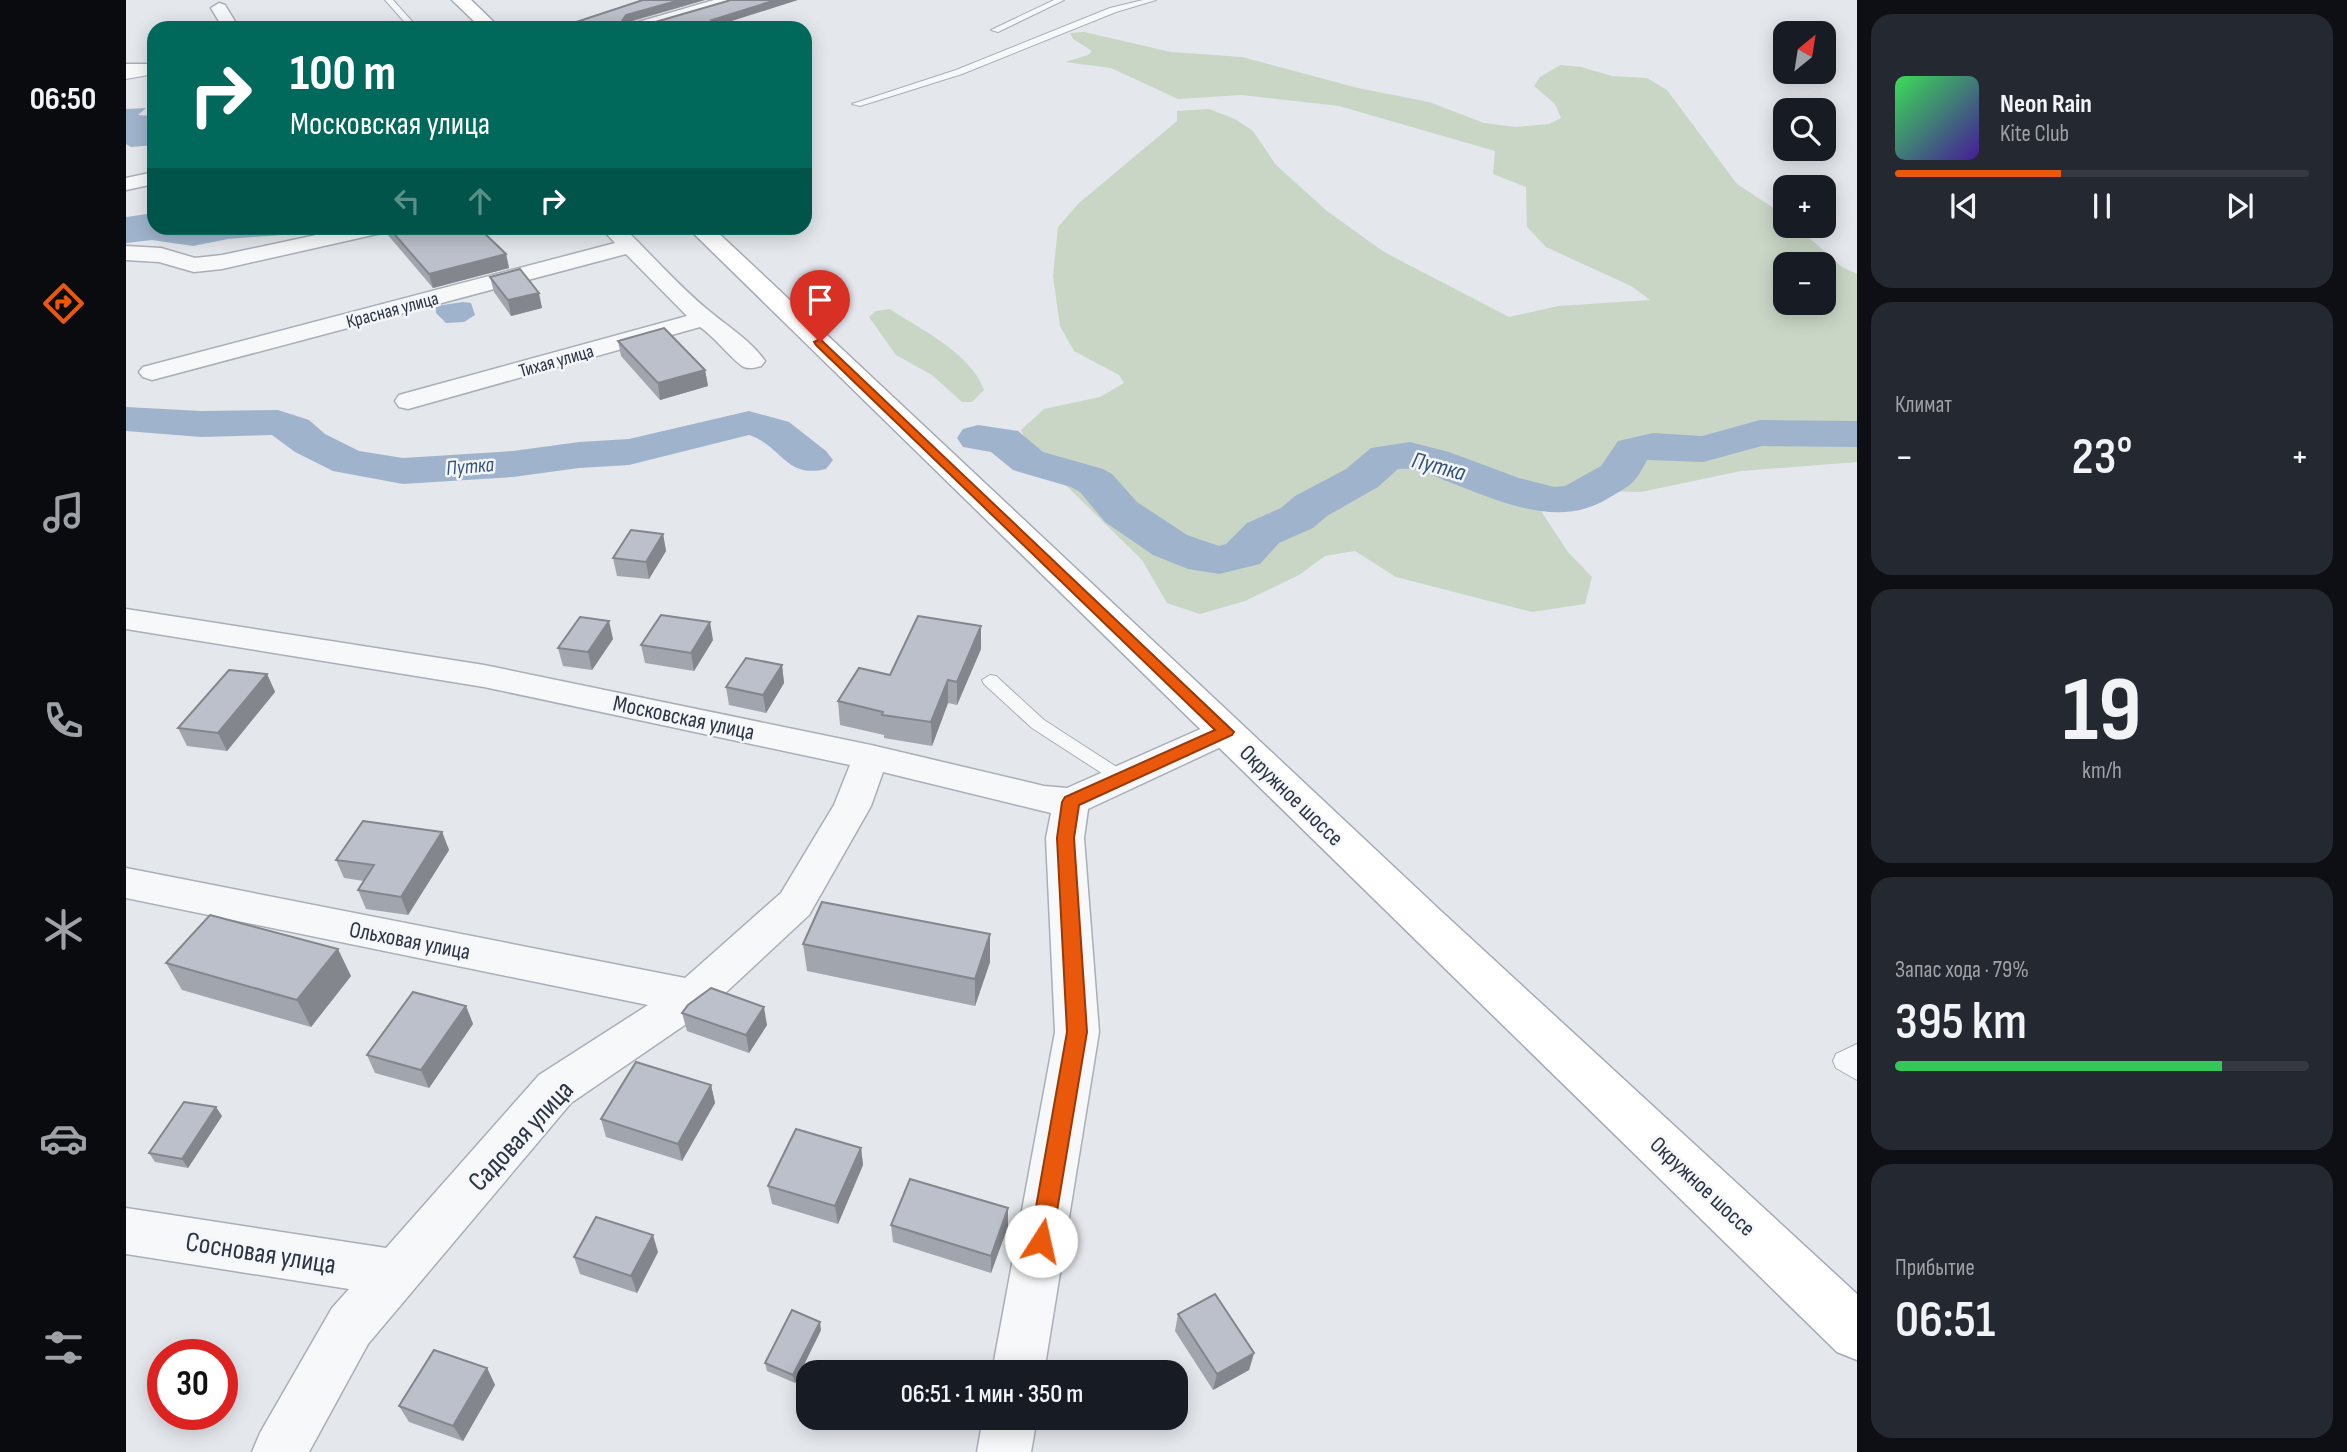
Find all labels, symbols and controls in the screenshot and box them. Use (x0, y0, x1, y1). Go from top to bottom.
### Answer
north arrow (1773, 21, 1836, 84)
map controls (1773, 21, 1836, 315)
text: 100 m (290, 45, 396, 104)
icon: right (175, 49, 266, 140)
text: 06:50 (30, 80, 96, 119)
text: Neon Rain (2000, 89, 2092, 120)
button: search (1773, 98, 1836, 161)
text: Московская улица (290, 105, 490, 144)
text: Kite Club (2000, 120, 2069, 148)
button: + (1773, 175, 1836, 238)
icon: left (388, 182, 426, 220)
icon: ahead (461, 182, 499, 220)
icon: right (534, 182, 572, 220)
icon: previous (1945, 187, 1983, 225)
icon: pause (2083, 187, 2121, 225)
icon: next (2221, 187, 2259, 225)
button: − (1773, 252, 1836, 315)
pin (790, 270, 850, 342)
icon: directions (39, 279, 88, 328)
icon: arrive (801, 281, 839, 319)
street label: Красная улица (344, 287, 441, 334)
street label: Тихая улица (516, 340, 596, 383)
text: Климат (1895, 391, 1952, 419)
text: 23° (2072, 426, 2132, 489)
text: − (1895, 435, 1914, 480)
text: + (2290, 435, 2309, 480)
water label: Путка (1409, 445, 1469, 488)
water label: Путка (445, 452, 495, 481)
icon: music (39, 488, 88, 537)
text: 19 (2063, 657, 2141, 766)
street label: Московская улица (611, 689, 757, 747)
icon: phone (39, 696, 88, 745)
street label: Окружное шоссе (1234, 739, 1349, 852)
text: km/h (2082, 757, 2122, 785)
icon: climate (39, 905, 88, 954)
street label: Ольховая улица (347, 916, 473, 966)
text: Запас хода · 79% (1895, 956, 2029, 984)
text: 395 km (1895, 991, 2027, 1054)
street label: Садовая улица (462, 1074, 581, 1198)
icon: car (39, 1114, 88, 1163)
street label: Окружное шоссе (1644, 1131, 1761, 1243)
position arrow (1004, 1204, 1078, 1278)
street label: Сосновая улица (183, 1225, 338, 1282)
text: Прибытие (1895, 1254, 1975, 1282)
text: 06:51 (1895, 1289, 1995, 1352)
icon: filters (39, 1323, 88, 1372)
speed limit sign: 30 (147, 1339, 238, 1430)
text: 06:51 · 1 мин · 350 m (901, 1379, 1083, 1410)

